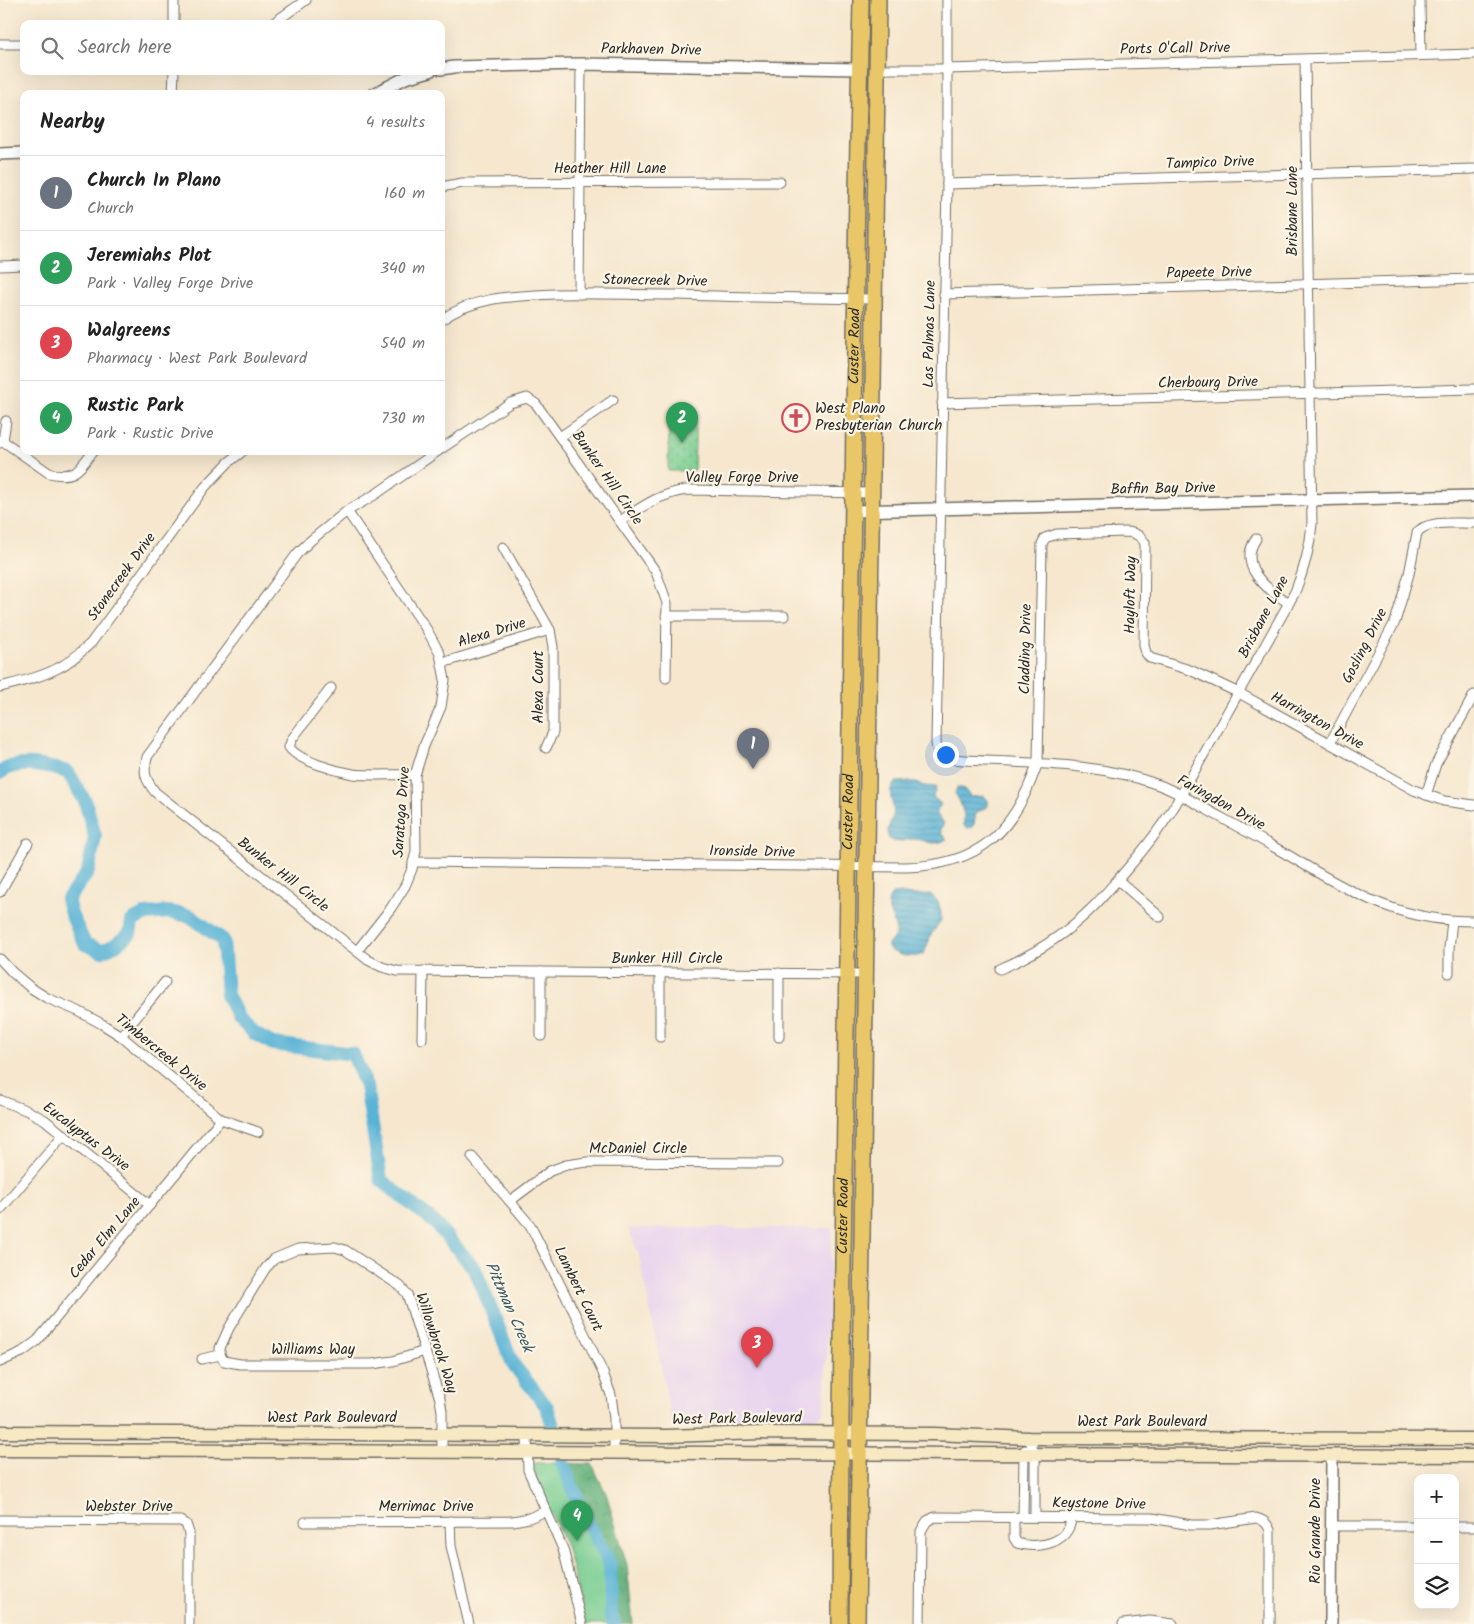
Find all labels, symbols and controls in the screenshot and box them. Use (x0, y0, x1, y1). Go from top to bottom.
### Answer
search box (20, 20, 445, 75)
text: Search here (78, 33, 172, 63)
icon: search (38, 34, 66, 62)
street label: Ports O'Call Drive (1120, 36, 1231, 62)
street label: Parkhaven Drive (600, 37, 702, 63)
text: Nearby (40, 106, 105, 139)
text: 4 results (366, 110, 425, 135)
street label: Tampico Drive (1165, 149, 1255, 177)
street label: Heather Hill Lane (554, 157, 666, 181)
text: Church In Plano (87, 166, 221, 196)
street label: Brisbane Lane (1281, 166, 1305, 256)
text: 1 (54, 181, 58, 206)
text: 160 m (384, 181, 425, 206)
text: Church (87, 196, 134, 221)
text: Jeremiahs Plot (87, 241, 211, 271)
text: 2 (51, 256, 61, 281)
text: 340 m (380, 256, 425, 281)
street label: Papeete Drive (1166, 260, 1252, 286)
street label: Stonecreek Drive (602, 268, 708, 294)
text: Park · Valley Forge Drive (87, 271, 253, 296)
street label: Las Palmas Lane (917, 280, 943, 388)
street label: Custer Road (842, 307, 867, 384)
text: Walgreens (87, 316, 171, 346)
text: 3 (52, 331, 60, 356)
text: 540 m (380, 331, 425, 356)
text: Pharmacy · West Park Boulevard (87, 346, 307, 371)
street label: Cherbourg Drive (1158, 370, 1258, 396)
text: Rustic Park (87, 391, 183, 421)
place label: West Plano Presbyterian Church (815, 397, 942, 438)
pin: 2 (666, 402, 698, 443)
church icon: West Plano Presbyterian Church (781, 403, 811, 433)
text: 4 (52, 406, 60, 431)
text: 730 m (381, 406, 425, 431)
text: Park · Rustic Drive (87, 421, 213, 446)
street label: Bunker Hill Circle (565, 426, 649, 531)
street label: Valley Forge Drive (686, 466, 799, 490)
street label: Baffin Bay Drive (1110, 476, 1216, 502)
street label: Stonecreek Drive (81, 527, 163, 626)
street label: Hayloft Way (1118, 555, 1144, 634)
street label: Brisbane Lane (1232, 571, 1296, 662)
street label: Cladding Drive (1013, 603, 1039, 695)
street label: Gosling Drive (1336, 604, 1394, 688)
street label: Alexa Drive (455, 611, 529, 655)
street label: Alexa Court (527, 650, 551, 723)
street label: Harrington Drive (1266, 685, 1368, 757)
pin: 1 (737, 728, 769, 769)
your location (933, 742, 959, 768)
street label: Saratoga Drive (387, 765, 417, 858)
street label: Faringdon Drive (1172, 769, 1270, 837)
street label: Custer Road (836, 773, 861, 850)
street label: Bunker Hill Circle (232, 831, 334, 919)
street label: Ironside Drive (709, 839, 795, 865)
street label: Bunker Hill Circle (611, 947, 723, 971)
street label: Timbercreek Drive (110, 1008, 213, 1098)
street label: Eucalyptus Drive (37, 1096, 135, 1178)
street label: McDaniel Circle (589, 1137, 687, 1161)
street label: Custer Road (831, 1177, 856, 1254)
street label: Cedar Elm Lane (63, 1191, 147, 1285)
street label: Lambert Court (547, 1242, 609, 1336)
water label: Pittman Creek (478, 1258, 541, 1359)
street label: Willowbrook Way (408, 1289, 464, 1397)
pin: 3 (741, 1327, 773, 1368)
street label: Williams Way (271, 1338, 356, 1362)
street label: West Park Boulevard (267, 1406, 397, 1430)
street label: West Park Boulevard (672, 1406, 803, 1432)
street label: West Park Boulevard (1077, 1410, 1207, 1434)
map controls (1414, 1474, 1459, 1609)
button: + (1414, 1474, 1459, 1519)
street label: Rio Grande Drive (1304, 1478, 1328, 1584)
street label: Keystone Drive (1052, 1491, 1146, 1517)
street label: Webster Drive (85, 1495, 173, 1519)
street label: Merrimac Drive (378, 1495, 474, 1519)
pin: 4 (561, 1500, 593, 1541)
button: − (1414, 1519, 1459, 1564)
button: layers (1414, 1564, 1459, 1609)

